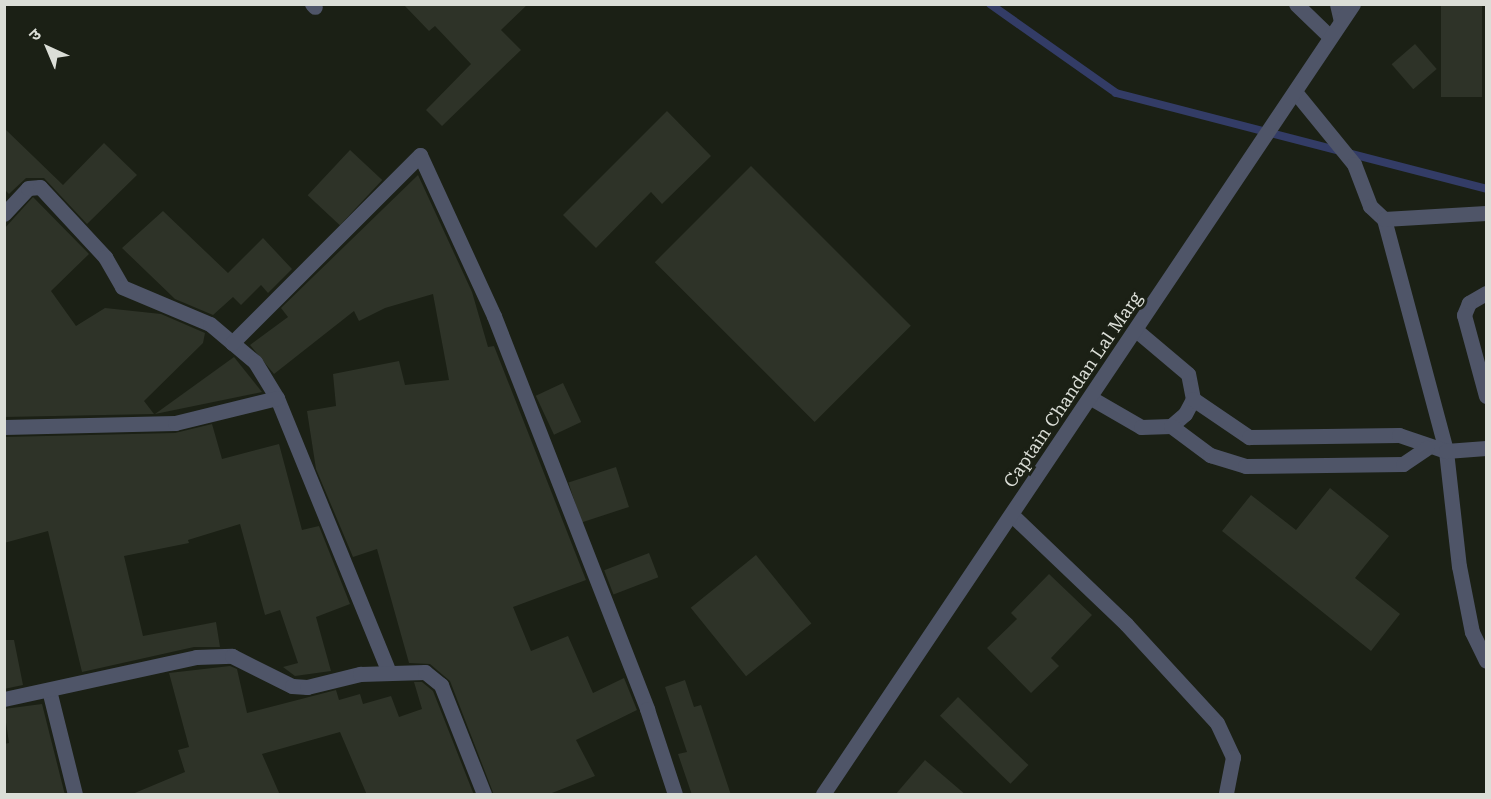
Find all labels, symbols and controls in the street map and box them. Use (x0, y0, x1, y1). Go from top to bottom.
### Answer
north arrow (18, 18, 78, 78)
text: उ (25, 25, 45, 45)
street label: Captain Chandan Lal Marg (999, 288, 1147, 492)

